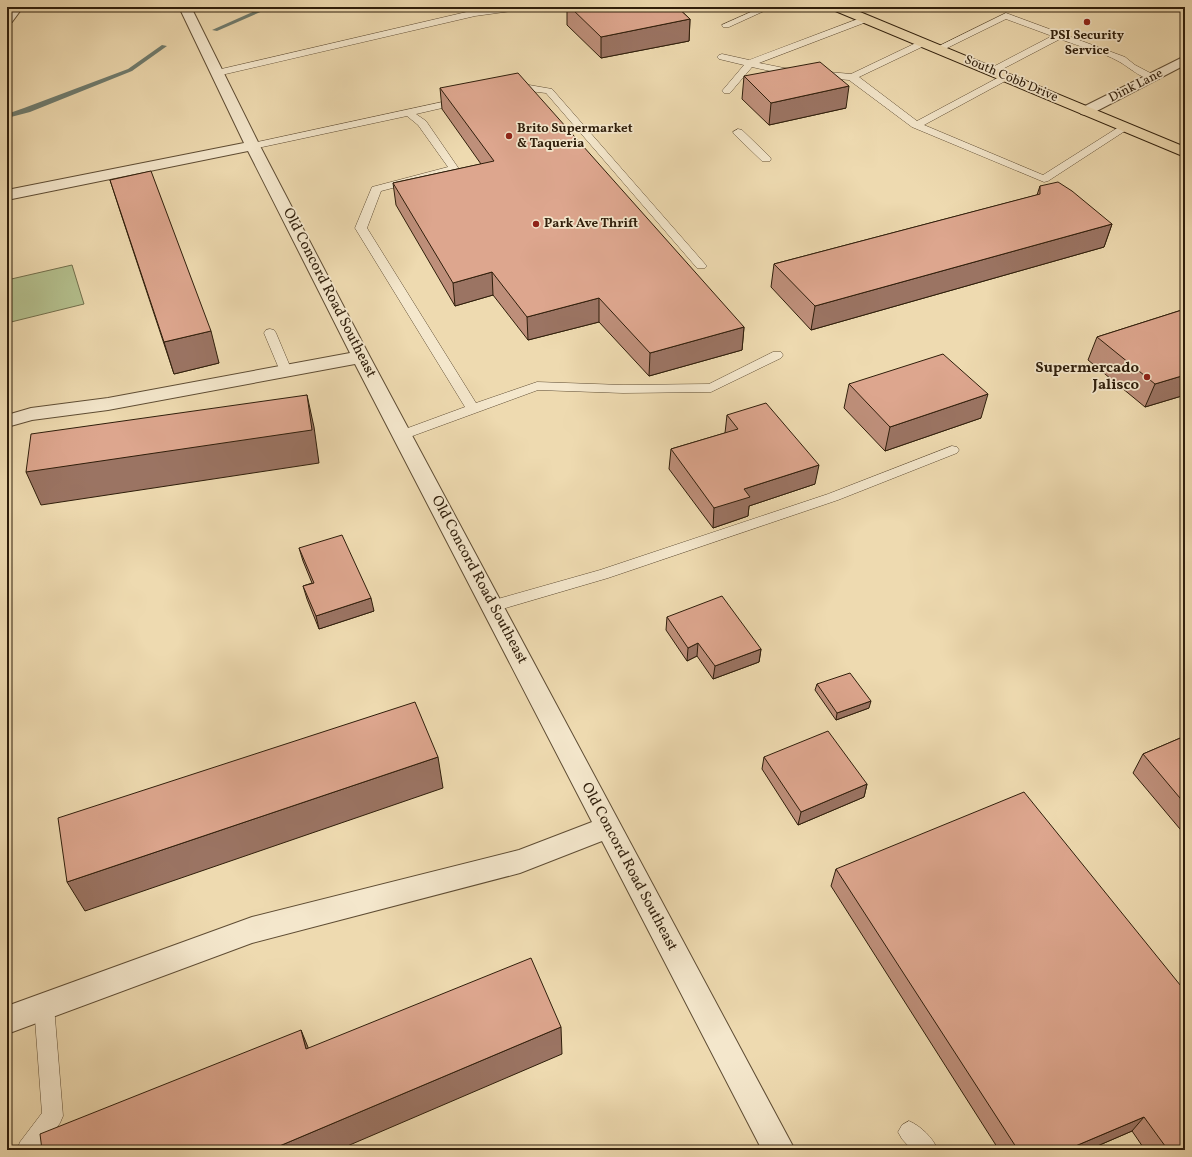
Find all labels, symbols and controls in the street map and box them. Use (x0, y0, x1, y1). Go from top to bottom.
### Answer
marker: PSI Security Service (1082, 17, 1092, 27)
place label: PSI Security Service (1050, 27, 1125, 60)
street label: South Cobb Drive (961, 51, 1061, 107)
street label: Dink Lane (1106, 65, 1166, 107)
place label: Brito Supermarket & Taqueria (517, 120, 633, 153)
marker: Brito Supermarket & Taqueria (504, 131, 514, 141)
street label: Old Concord Road Southeast (277, 204, 381, 382)
place label: Park Ave Thrift (544, 215, 638, 233)
marker: Park Ave Thrift (531, 219, 541, 229)
place label: Supermercado Jalisco (1035, 358, 1139, 396)
marker: Supermercado Jalisco (1142, 372, 1152, 382)
street label: Old Concord Road Southeast (426, 492, 532, 668)
street label: Old Concord Road Southeast (576, 779, 682, 955)

